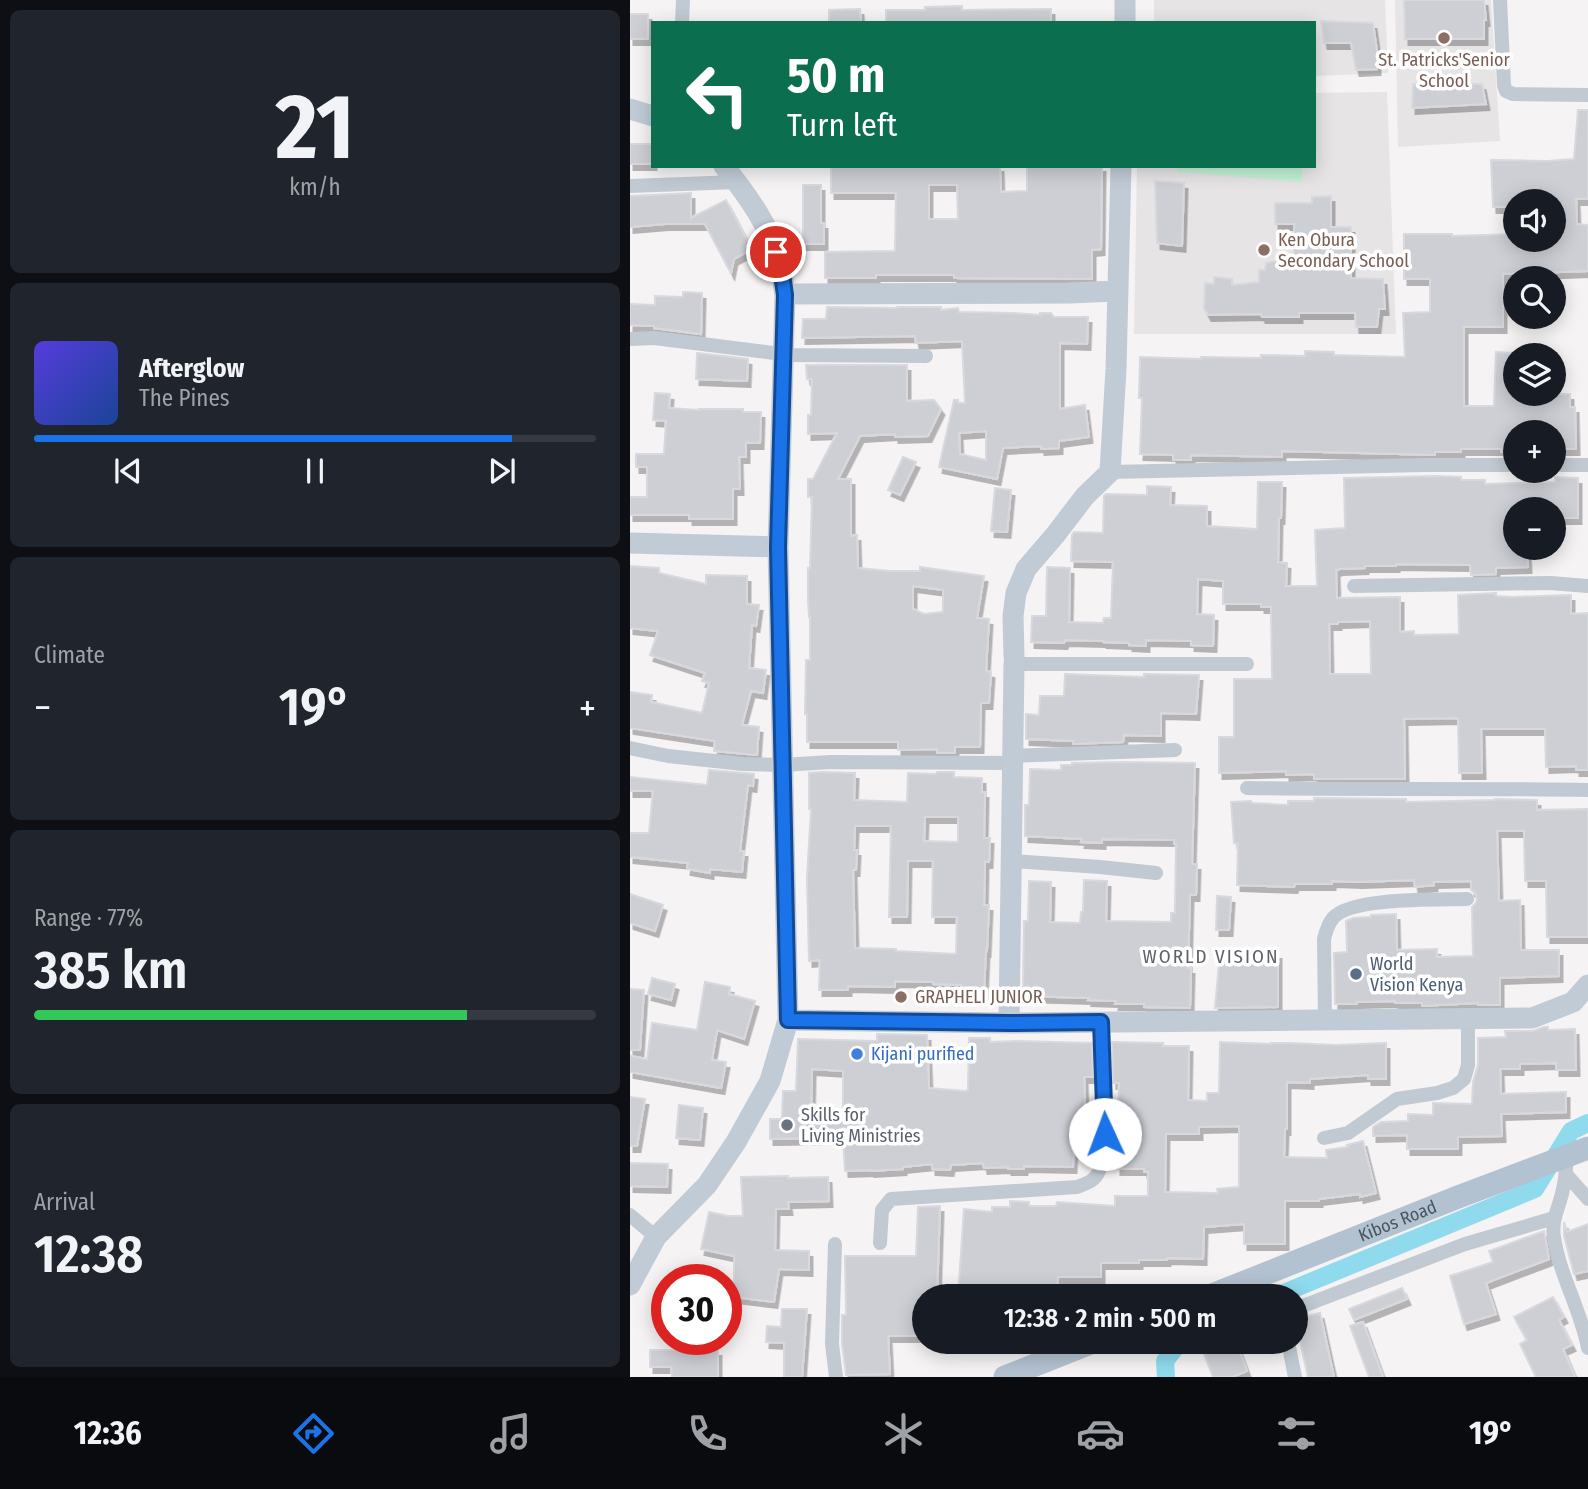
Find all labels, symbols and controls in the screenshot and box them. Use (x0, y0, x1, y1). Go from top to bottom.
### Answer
marker: St. Patricks'Senior School (1436, 30, 1452, 46)
text: 50 m (787, 46, 885, 105)
icon: left (672, 49, 763, 140)
place label: St. Patricks'Senior School (1378, 49, 1511, 92)
text: 21 (275, 73, 355, 182)
text: Turn left (787, 106, 897, 144)
text: km/h (289, 173, 341, 201)
map controls (1503, 189, 1566, 560)
button: sound (1503, 189, 1566, 252)
pin (746, 222, 806, 282)
place label: Ken Obura Secondary School (1278, 229, 1409, 272)
icon: arrive (757, 233, 795, 271)
marker: Ken Obura Secondary School (1256, 242, 1272, 258)
button: search (1503, 266, 1566, 329)
button: layers (1503, 343, 1566, 406)
text: Afterglow (139, 353, 244, 384)
text: The Pines (139, 384, 230, 412)
button: + (1503, 420, 1566, 483)
icon: previous (109, 452, 147, 490)
icon: pause (296, 452, 334, 490)
icon: next (483, 452, 521, 490)
button: − (1503, 497, 1566, 560)
text: Climate (34, 641, 105, 669)
text: 19° (279, 676, 351, 739)
text: − (34, 685, 51, 731)
text: + (579, 685, 596, 731)
text: Range · 77% (34, 904, 143, 932)
text: 385 km (34, 939, 187, 1002)
district label: WORLD VISION (1143, 945, 1279, 968)
place label: World Vision Kenya (1370, 953, 1463, 996)
marker: World Vision Kenya (1348, 966, 1364, 982)
place label: GRAPHELI JUNIOR (915, 986, 1043, 1008)
marker: GRAPHELI JUNIOR (893, 989, 909, 1005)
place label: Kijani purified (871, 1043, 974, 1065)
marker: Kijani purified (849, 1046, 865, 1062)
position arrow (1068, 1097, 1142, 1171)
place label: Skills for Living Ministries (801, 1104, 921, 1147)
marker: Skills for Living Ministries (779, 1117, 795, 1133)
text: Arrival (34, 1188, 95, 1216)
street label: Kibos Road (1355, 1196, 1440, 1247)
text: 12:38 (34, 1223, 144, 1286)
speed limit sign: 30 (651, 1264, 742, 1355)
text: 12:38 · 2 min · 500 m (1004, 1303, 1216, 1334)
icon: directions (289, 1409, 338, 1458)
icon: music (486, 1409, 535, 1458)
icon: phone (683, 1409, 732, 1458)
icon: climate (879, 1409, 928, 1458)
icon: car (1076, 1409, 1125, 1458)
icon: filters (1272, 1409, 1321, 1458)
text: 12:36 (74, 1414, 142, 1452)
text: 19° (1469, 1414, 1514, 1452)

